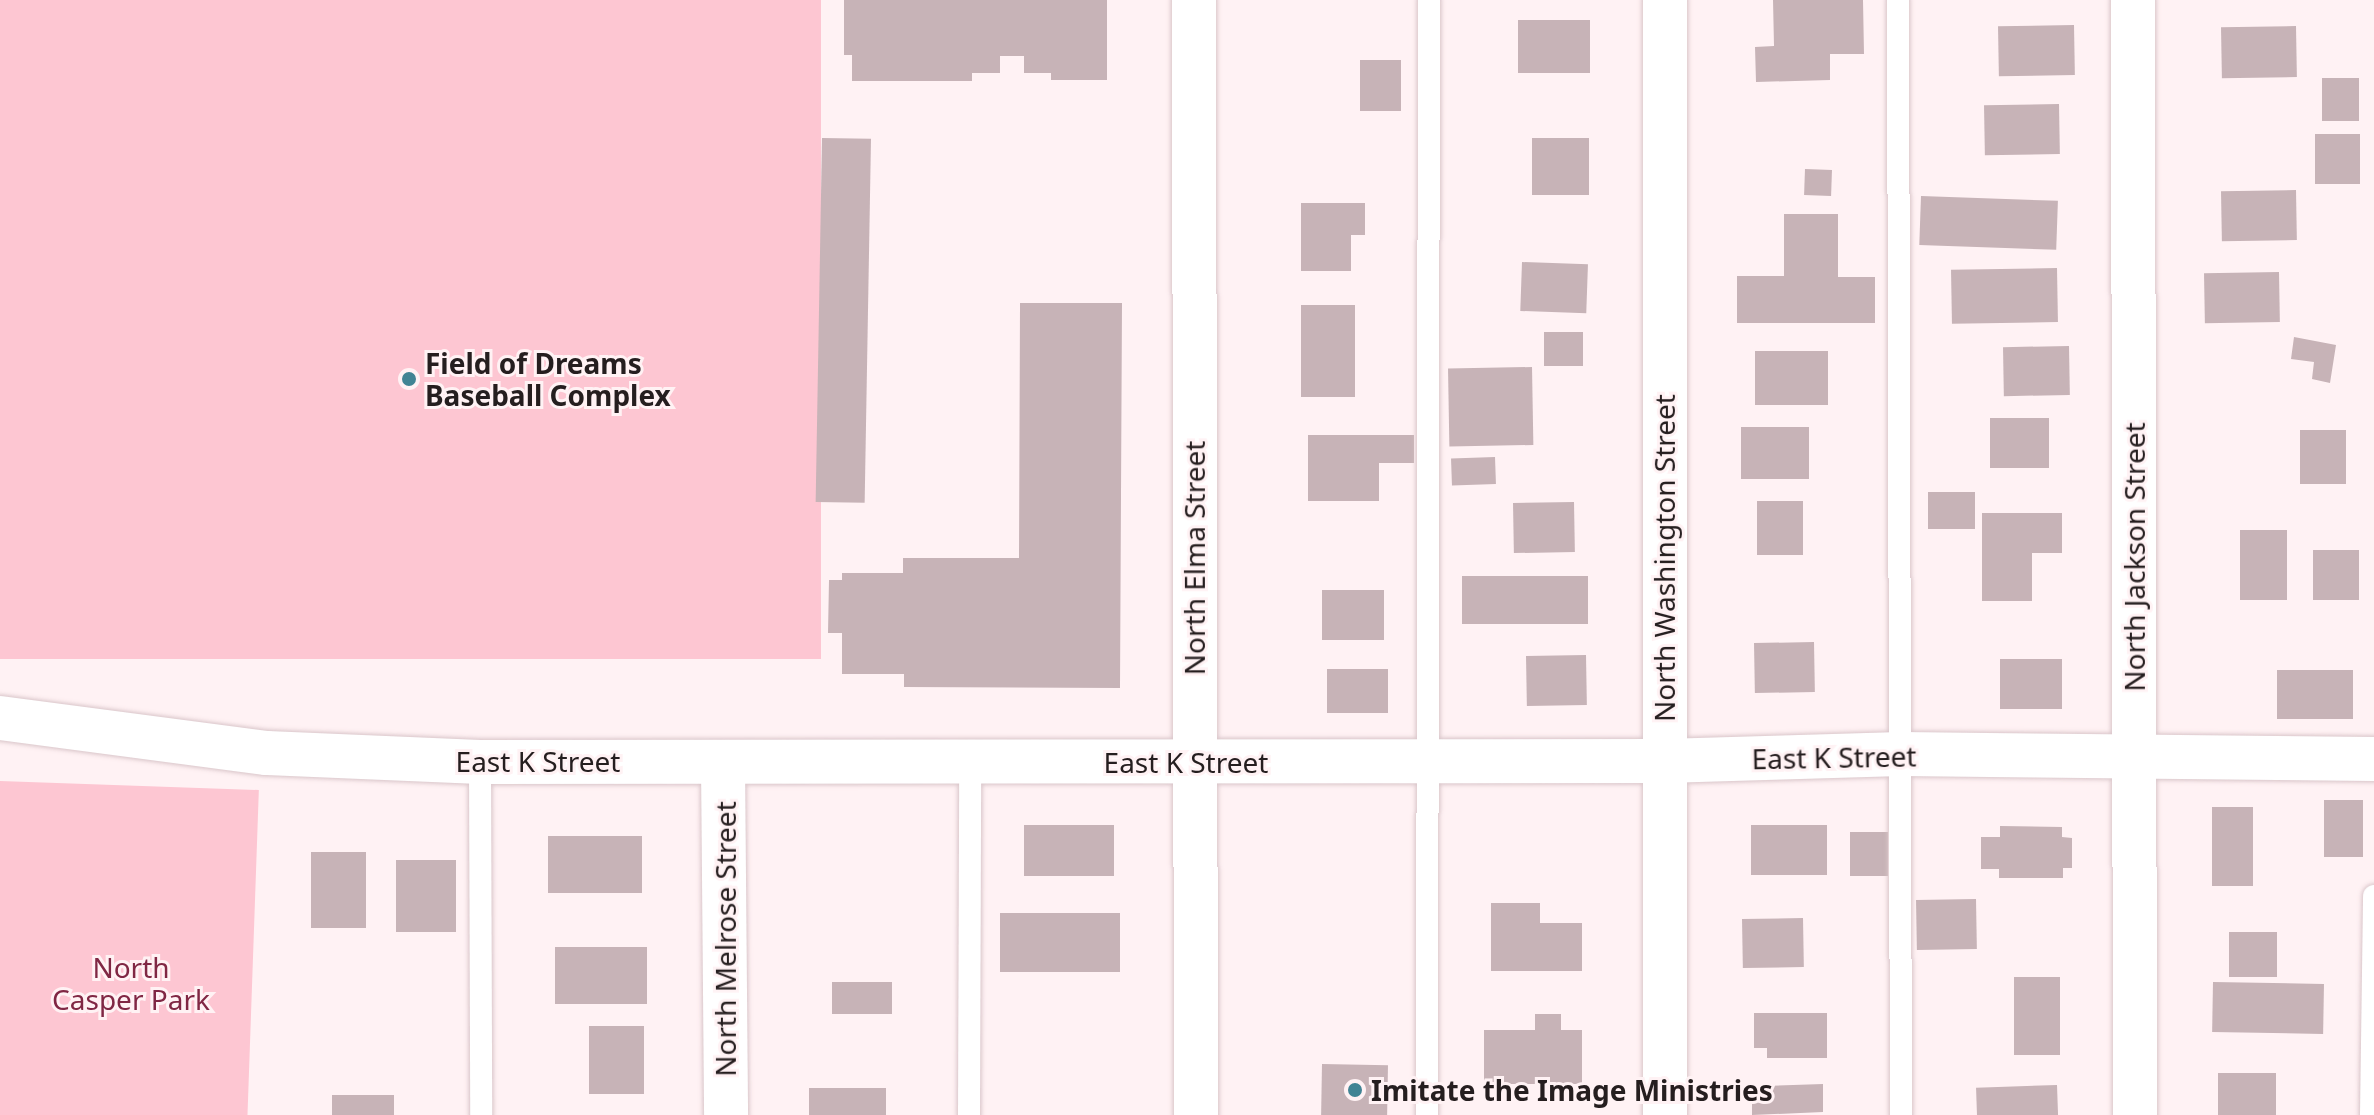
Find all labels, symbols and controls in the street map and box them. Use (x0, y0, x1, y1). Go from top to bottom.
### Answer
place label: Field of Dreams Baseball Complex (425, 346, 671, 412)
marker: Field of Dreams Baseball Complex (400, 370, 418, 388)
street label: North Washington Street (1647, 394, 1681, 722)
street label: North Jackson Street (2117, 422, 2151, 692)
street label: North Elma Street (1177, 441, 1211, 675)
street label: East K Street (1751, 739, 1917, 775)
street label: East K Street (456, 744, 620, 778)
street label: East K Street (1104, 745, 1268, 779)
street label: North Melrose Street (708, 801, 742, 1077)
park label: North Casper Park (52, 950, 210, 1016)
place label: Imitate the Image Ministries (1371, 1073, 1773, 1107)
marker: Imitate the Image Ministries (1346, 1081, 1364, 1099)

